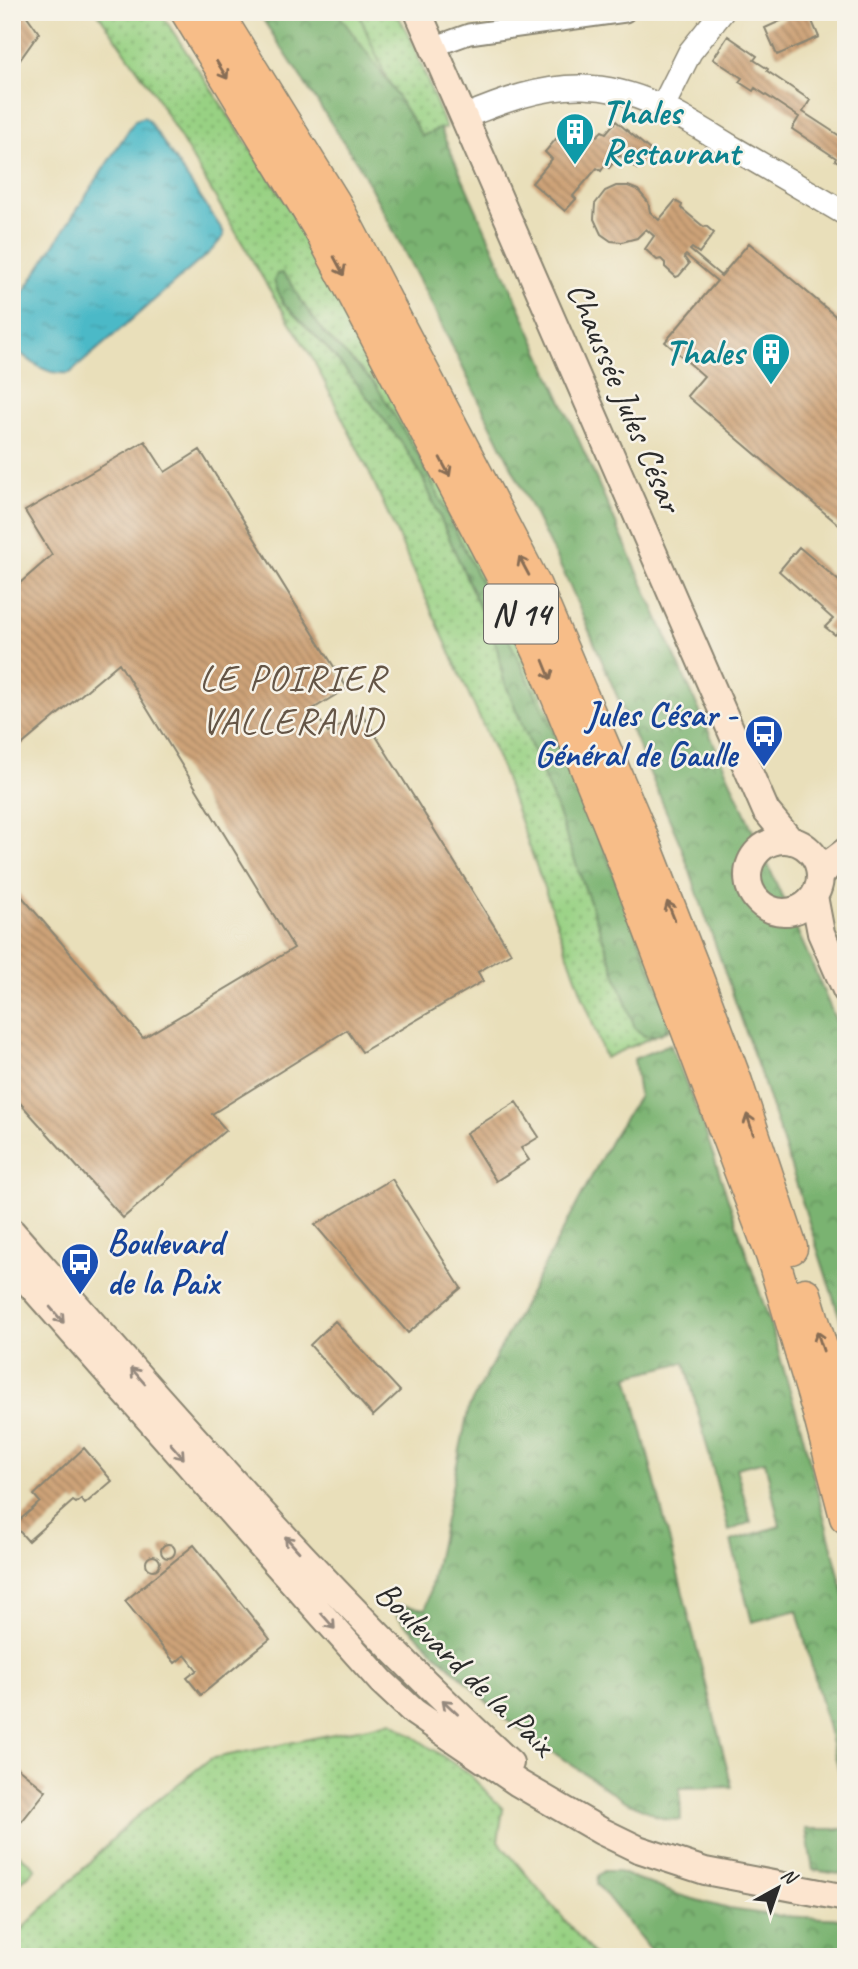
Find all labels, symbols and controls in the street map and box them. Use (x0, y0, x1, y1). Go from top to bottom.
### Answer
one-way arrow (216, 60, 230, 80)
place label: Thales Restaurant (602, 90, 744, 175)
building icon: Thales Restaurant (554, 111, 596, 166)
one-way arrow (332, 255, 346, 276)
street label: Chaussée Jules César (556, 275, 695, 521)
place label: Thales (665, 330, 748, 375)
building icon: Thales (750, 331, 792, 386)
one-way arrow (439, 456, 452, 477)
one-way arrow (517, 557, 531, 577)
road number: N 14 (484, 584, 558, 643)
district label: LE POIRIER VALLERAND (199, 654, 389, 744)
one-way arrow (541, 659, 554, 681)
place label: Jules César - Général de Gaulle (535, 692, 740, 777)
bus stop icon: Jules César - Général de Gaulle (743, 713, 785, 768)
one-way arrow (663, 901, 676, 922)
one-way arrow (743, 1114, 755, 1136)
place label: Boulevard de la Paix (107, 1220, 229, 1305)
bus stop icon: Boulevard de la Paix (59, 1241, 101, 1296)
one-way arrow (49, 1306, 65, 1324)
one-way arrow (813, 1330, 826, 1352)
one-way arrow (130, 1368, 147, 1385)
one-way arrow (169, 1441, 185, 1459)
one-way arrow (283, 1536, 300, 1553)
street label: Boulevard de la Paix (365, 1571, 567, 1767)
one-way arrow (320, 1612, 336, 1630)
one-way arrow (442, 1699, 459, 1716)
north arrow (742, 1854, 812, 1924)
text: N (776, 1863, 803, 1891)

